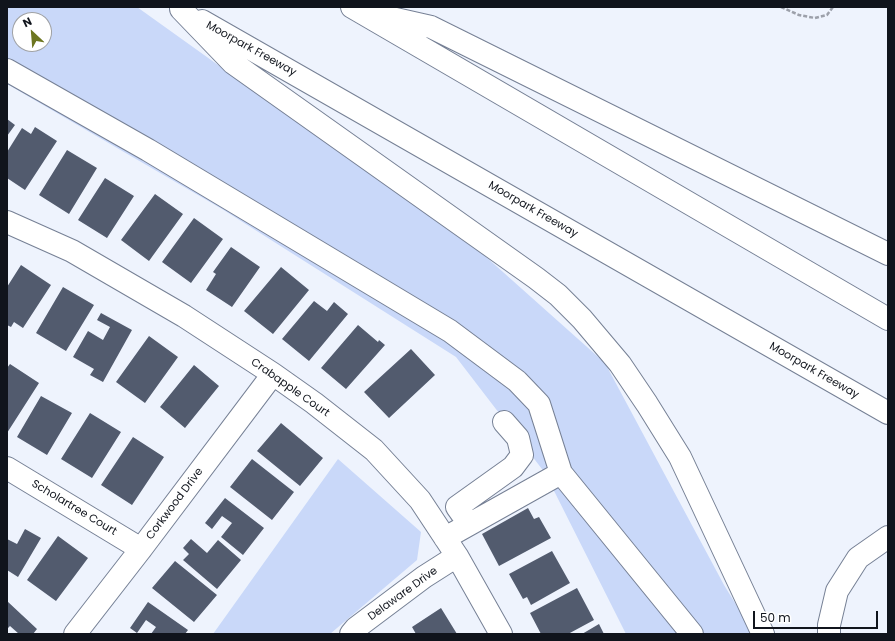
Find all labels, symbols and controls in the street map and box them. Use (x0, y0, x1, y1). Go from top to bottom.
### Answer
north arrow (12, 12, 52, 52)
text: N (20, 13, 34, 31)
street label: Moorpark Freeway (204, 19, 298, 79)
street label: Moorpark Freeway (486, 179, 580, 241)
street label: Moorpark Freeway (767, 340, 861, 402)
street label: Crabapple Court (248, 356, 332, 420)
street label: Corkwood Drive (144, 466, 206, 542)
street label: Scholartree Court (29, 477, 119, 539)
street label: Delaware Drive (366, 564, 440, 624)
scale bar (755, 603, 880, 629)
text: 50 m (760, 609, 791, 626)

